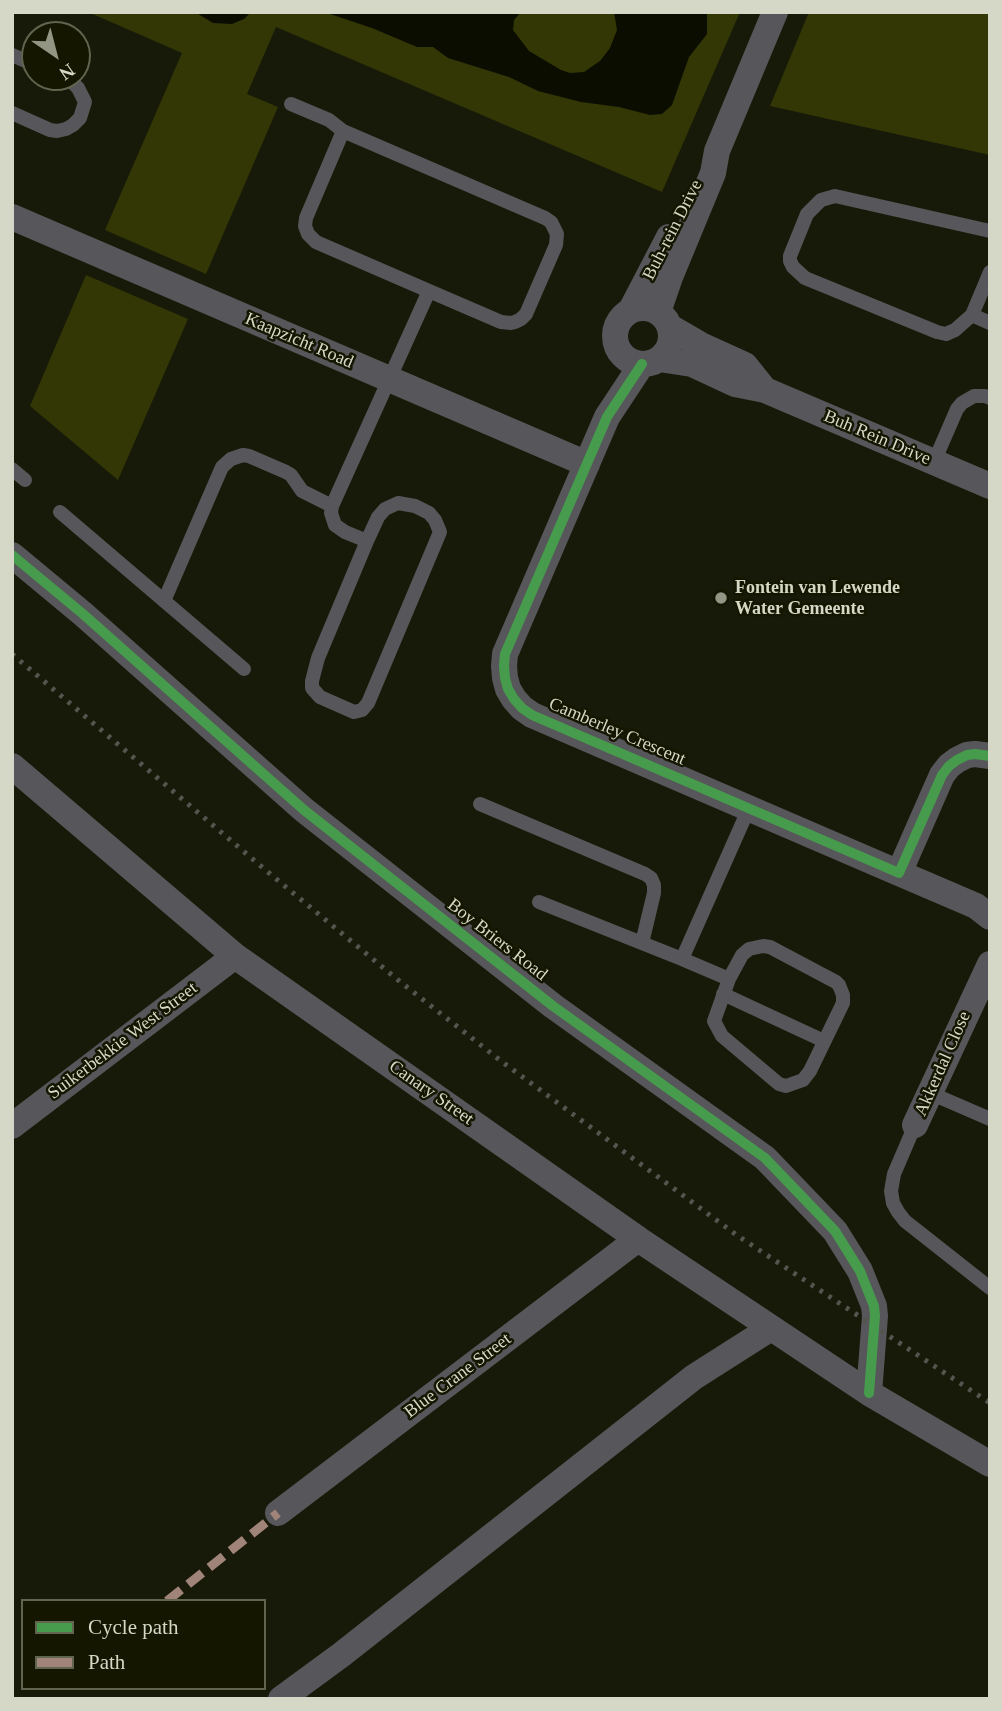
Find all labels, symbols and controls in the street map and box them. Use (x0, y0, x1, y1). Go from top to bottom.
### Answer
north arrow (21, 21, 91, 91)
text: N (56, 59, 79, 85)
street label: Buh-rein Drive (639, 176, 707, 284)
street label: Kaapzicht Road (242, 309, 356, 373)
street label: Buh Rein Drive (820, 406, 934, 470)
place label: Fontein van Lewende Water Gemeente (735, 577, 900, 620)
marker: Fontein van Lewende Water Gemeente (713, 590, 729, 606)
street label: Camberley Crescent (545, 693, 689, 771)
street label: Boy Briers Road (443, 894, 551, 986)
street label: Suikerbekkie West Street (44, 978, 202, 1104)
street label: Akkerdal Close (910, 1008, 976, 1120)
street label: Canary Street (384, 1056, 478, 1130)
street label: Blue Crane Street (400, 1329, 516, 1423)
legend (21, 1599, 266, 1690)
text: Cycle path (88, 1615, 178, 1639)
text: Path (88, 1650, 125, 1674)

